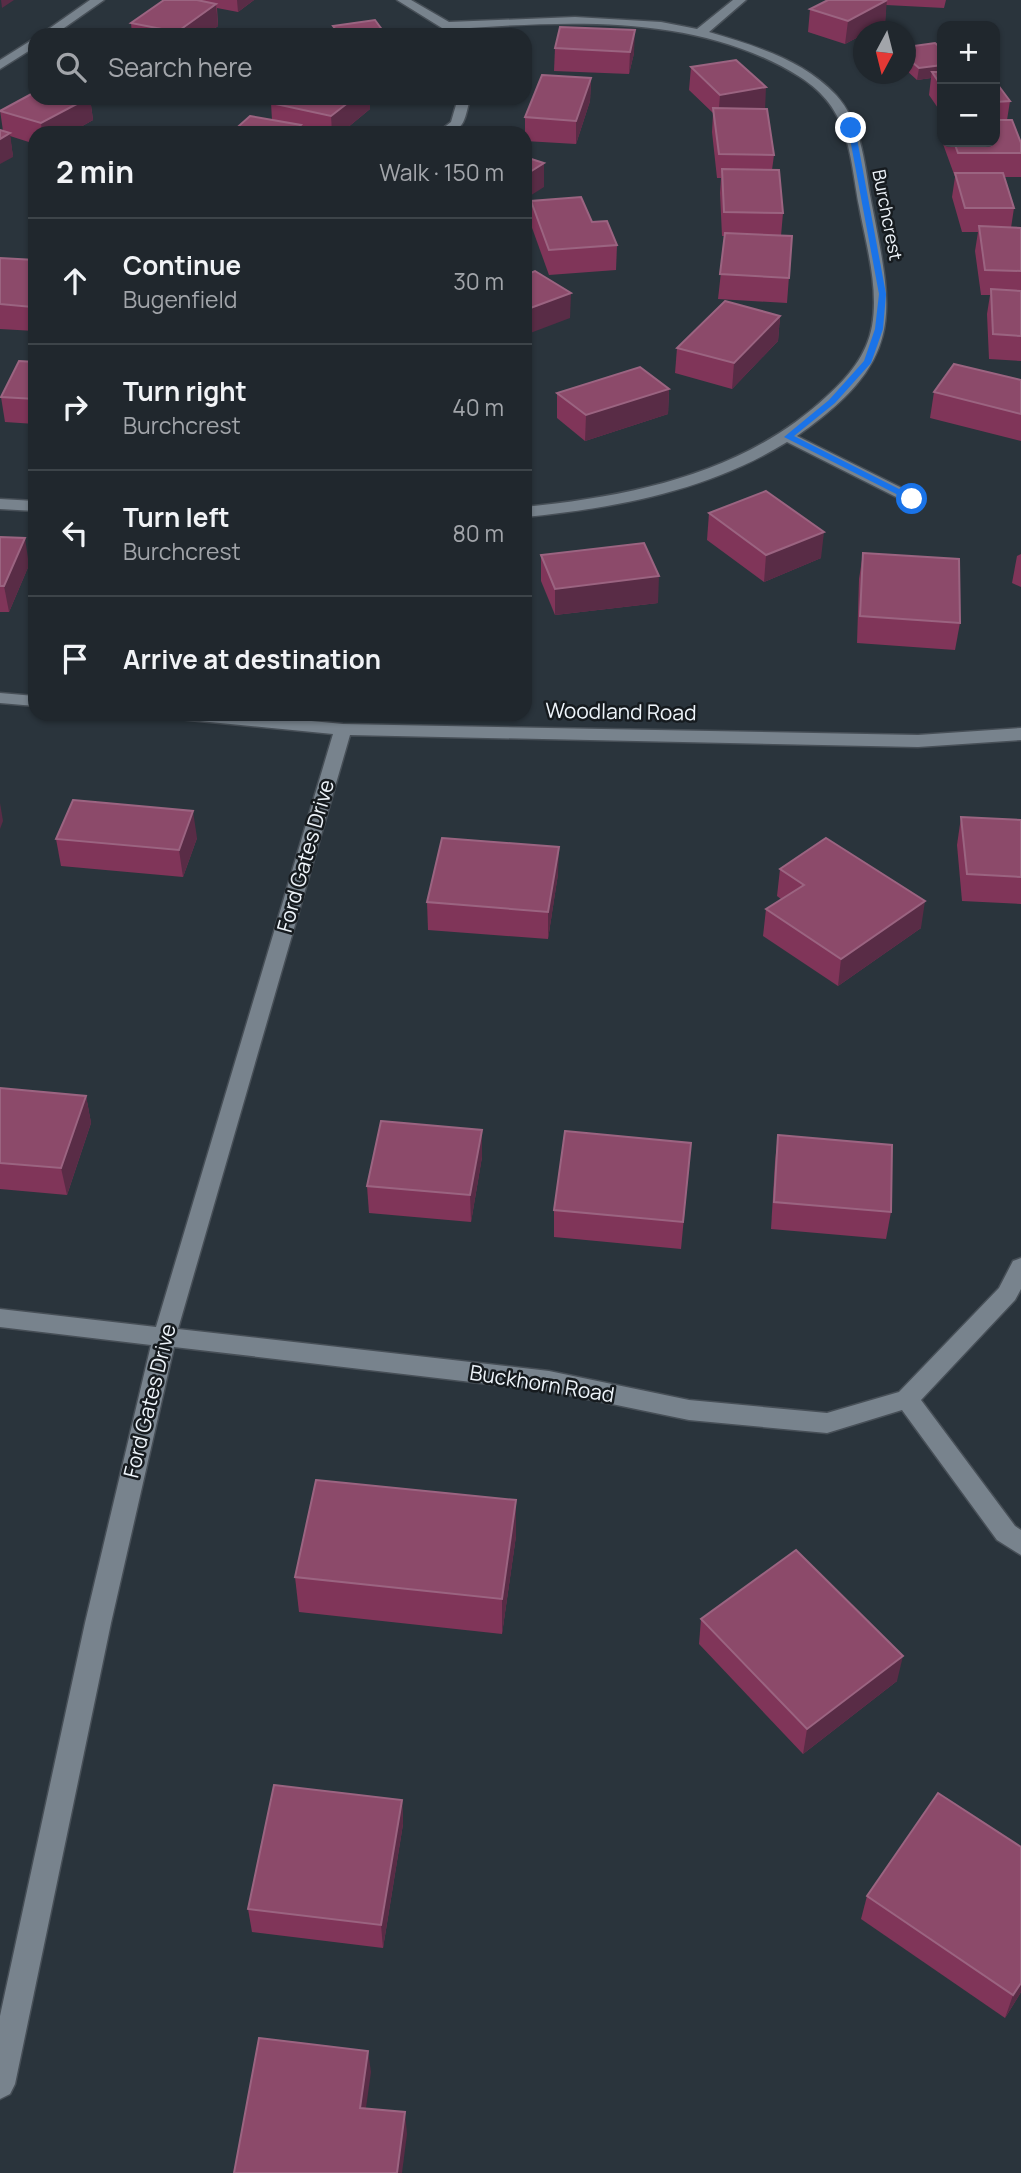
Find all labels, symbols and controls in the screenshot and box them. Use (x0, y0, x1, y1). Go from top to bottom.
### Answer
north arrow (853, 21, 916, 84)
map controls (937, 21, 1000, 147)
button: + (937, 21, 1000, 84)
search box (28, 28, 532, 105)
icon: search (52, 48, 90, 86)
text: Search here (108, 49, 253, 85)
button: − (937, 84, 1000, 147)
route end (835, 112, 866, 143)
text: 2 min (56, 151, 134, 192)
text: Walk · 150 m (379, 156, 504, 188)
street label: Burchcrest (867, 167, 909, 262)
text: Continue (123, 247, 241, 283)
icon: ahead (56, 262, 94, 300)
text: 30 m (453, 265, 504, 297)
text: Bugenfield (123, 283, 237, 315)
text: Turn right (123, 373, 247, 409)
icon: right (56, 388, 94, 426)
text: 40 m (452, 391, 504, 423)
text: Burchcrest (123, 409, 241, 441)
route start (896, 483, 927, 514)
text: Turn left (123, 499, 230, 535)
icon: left (56, 514, 94, 552)
text: 80 m (453, 517, 504, 549)
text: Burchcrest (123, 535, 241, 567)
icon: arrive (56, 640, 94, 678)
text: Arrive at destination (123, 641, 381, 677)
street label: Woodland Road (545, 696, 697, 726)
street label: Ford Gates Drive (270, 776, 340, 935)
street label: Ford Gates Drive (116, 1321, 182, 1481)
street label: Buckhorn Road (468, 1358, 617, 1408)

